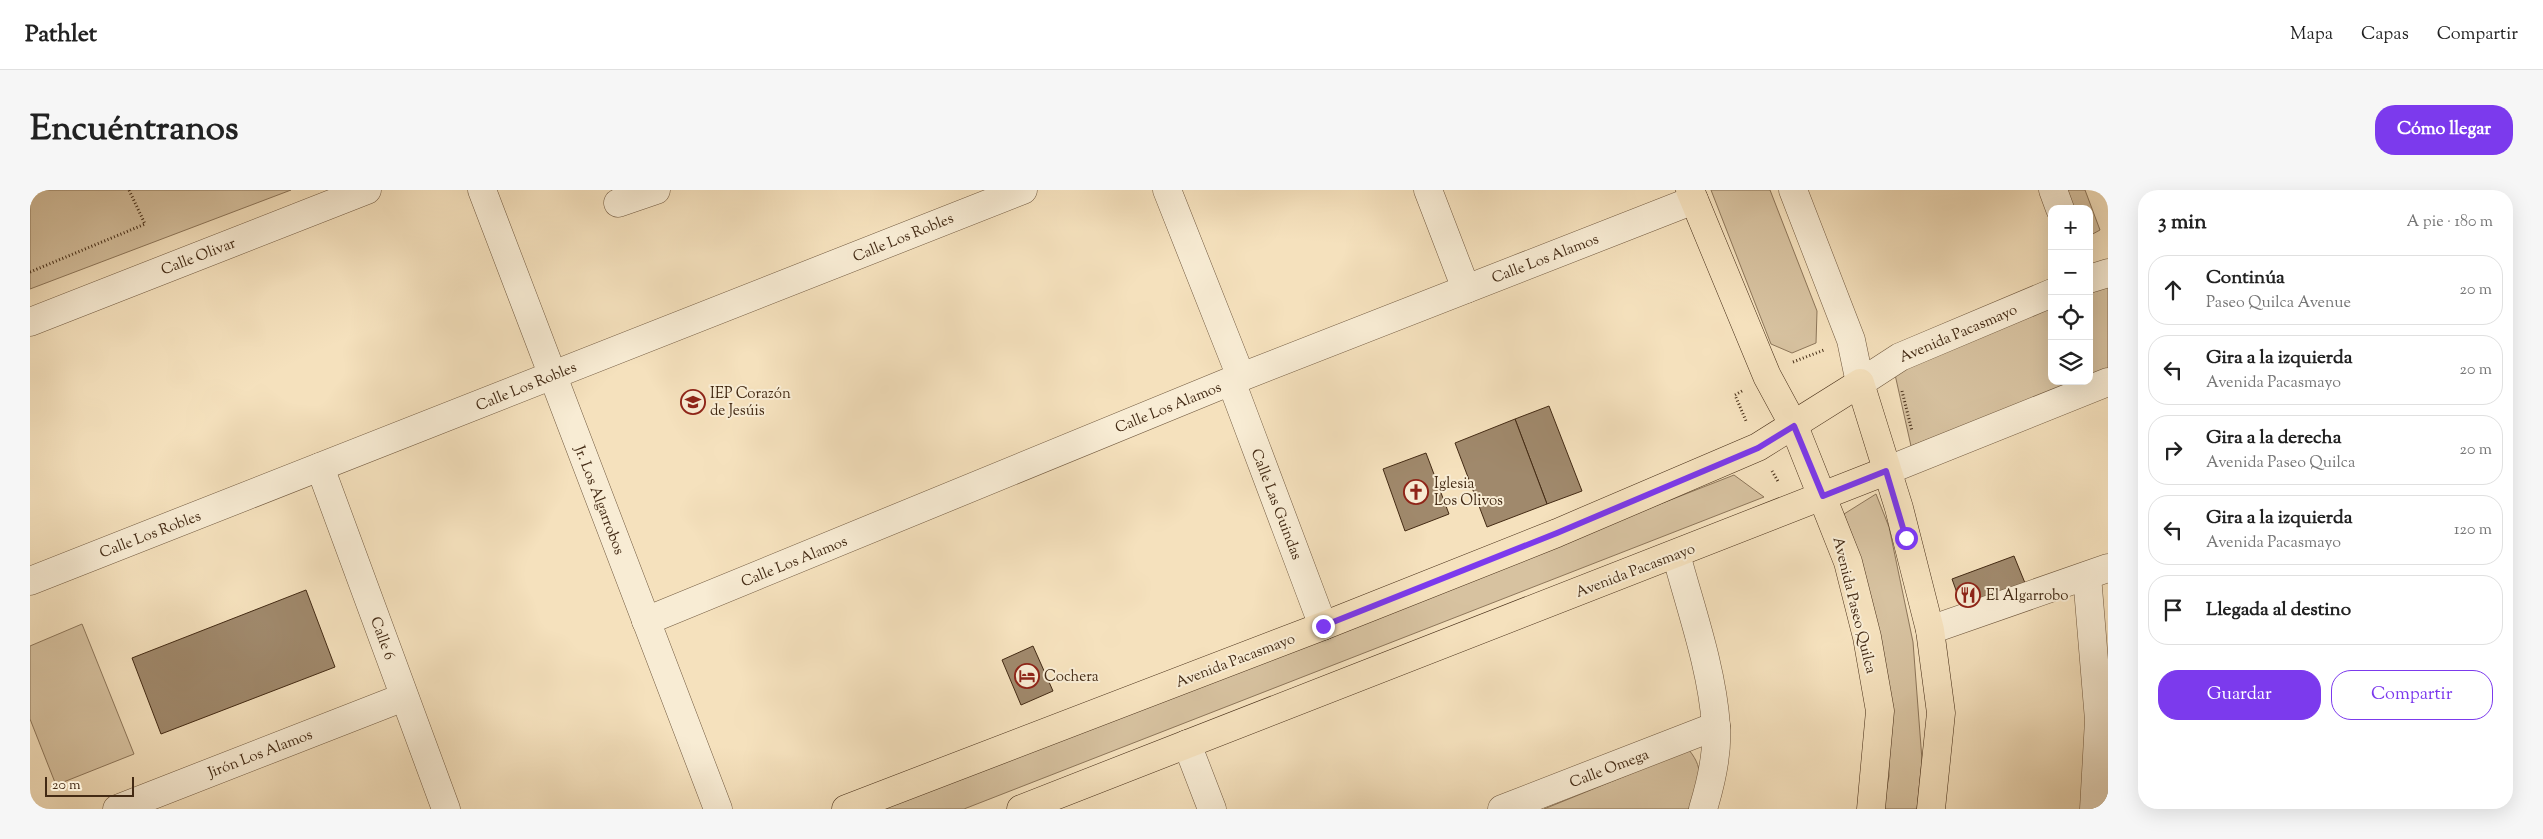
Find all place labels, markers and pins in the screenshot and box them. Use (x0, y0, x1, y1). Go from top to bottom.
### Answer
place label: IEP Corazón de Jesúis (710, 384, 791, 422)
school or university icon: IEP Corazón de Jesúis (680, 389, 706, 415)
place label: Iglesia Los Olivos (1434, 474, 1503, 512)
church icon: Iglesia Los Olivos (1403, 479, 1429, 505)
restaurant icon: El Algarrobo (1955, 582, 1981, 608)
place label: El Algarrobo (1986, 586, 2068, 607)
hotel icon: Cochera (1014, 663, 1040, 689)
place label: Cochera (1044, 667, 1099, 688)

